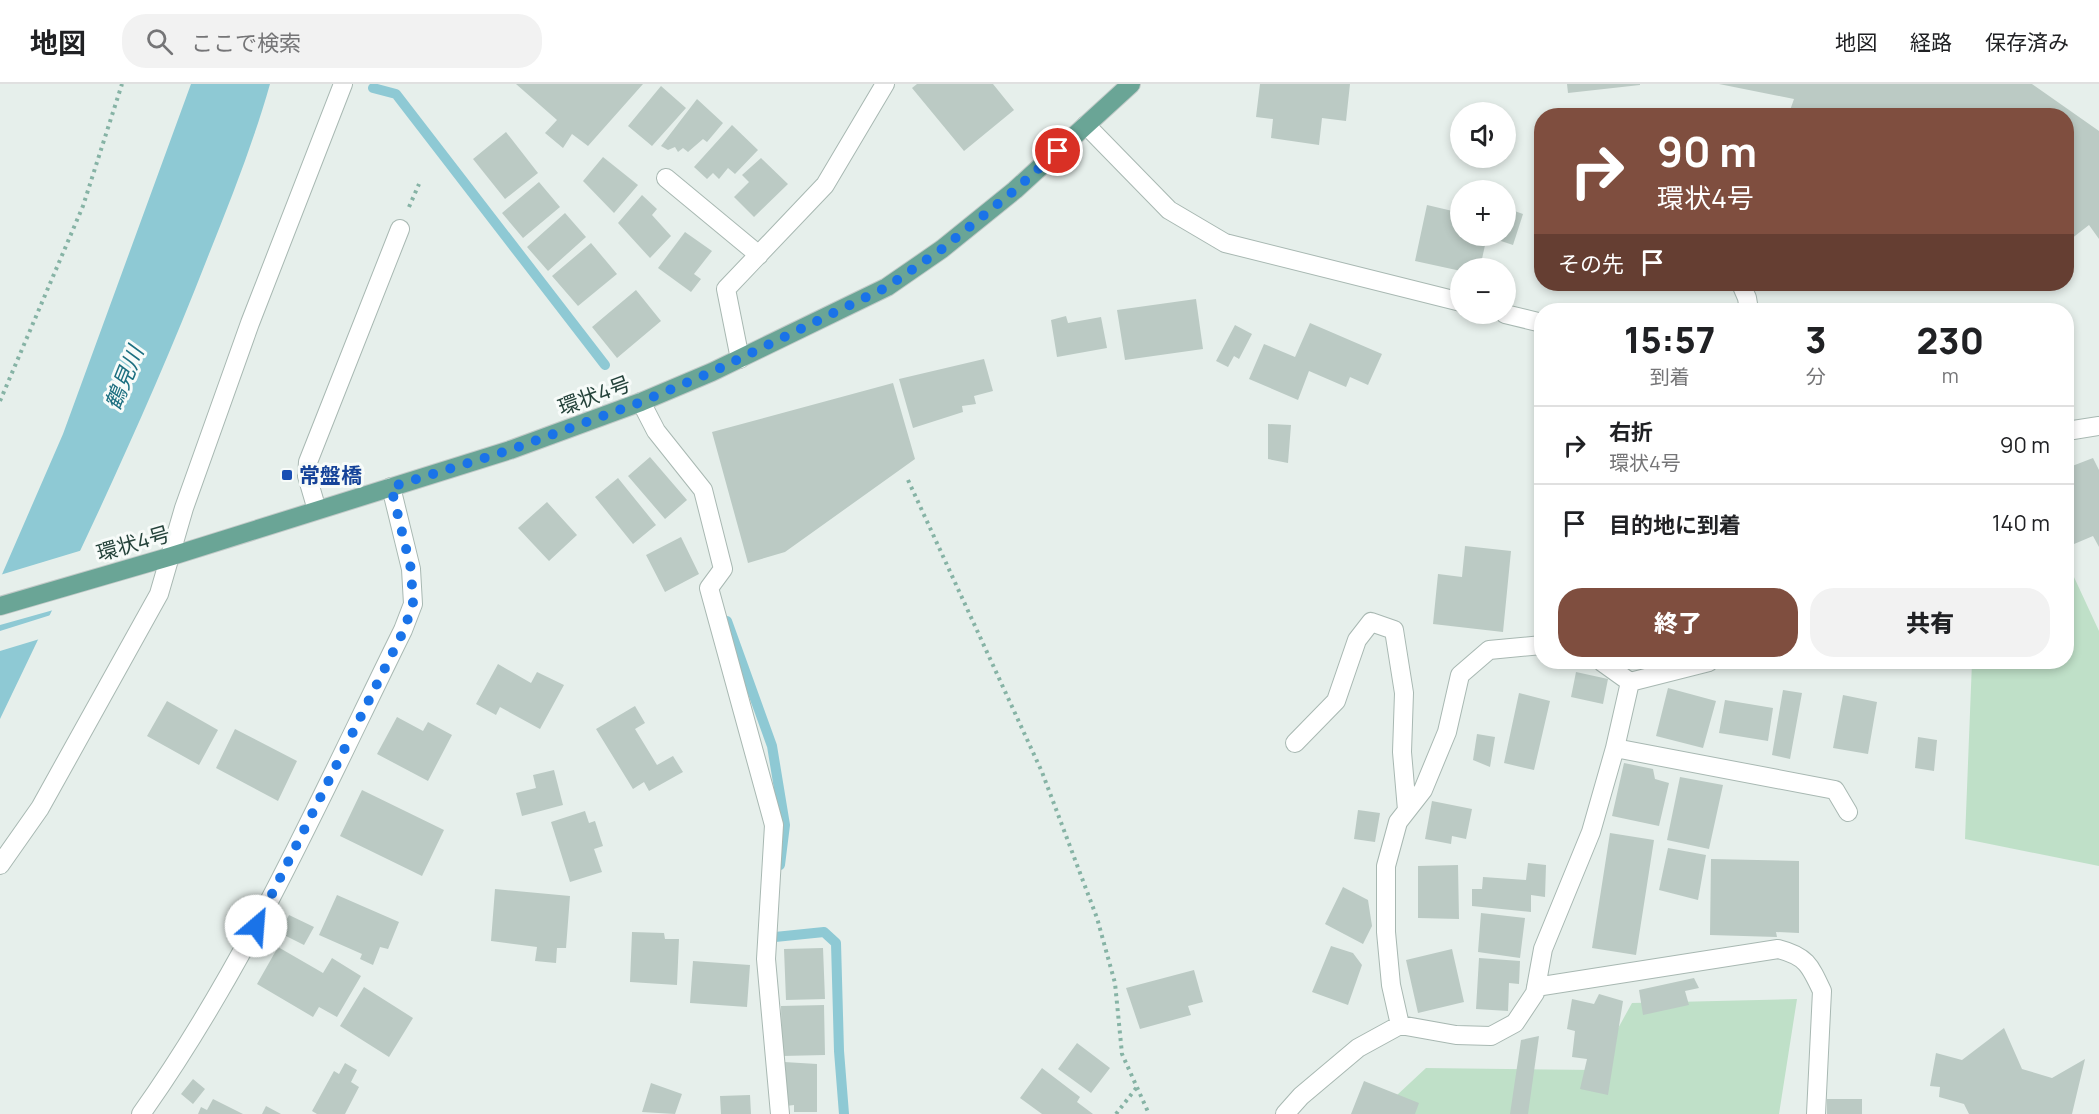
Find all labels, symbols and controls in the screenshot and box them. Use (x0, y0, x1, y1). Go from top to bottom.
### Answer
search box (122, 14, 542, 68)
text: 地図 (30, 23, 86, 61)
icon: search (143, 25, 176, 58)
text: ここで検索 (191, 28, 301, 58)
text: 地図 (1835, 28, 1877, 56)
text: 経路 (1910, 28, 1952, 56)
text: 保存済み (1985, 28, 2069, 56)
map controls (1450, 102, 1516, 324)
button: sound (1450, 102, 1516, 168)
text: 90 m (1657, 122, 1757, 180)
pin (1032, 125, 1083, 176)
icon: right (1558, 132, 1636, 210)
icon: arrive (1041, 134, 1074, 167)
text: 環状4号 (1657, 179, 1754, 216)
button: + (1450, 180, 1516, 246)
icon: arrive (1636, 246, 1669, 279)
text: その先 (1558, 249, 1624, 279)
button: − (1450, 258, 1516, 324)
text: 15:57 (1624, 315, 1715, 364)
text: 3 (1805, 315, 1827, 364)
text: 230 (1917, 316, 1984, 365)
water label: 鶴見川 (98, 340, 151, 414)
text: m (1942, 362, 1959, 389)
text: 到着 (1650, 363, 1690, 390)
text: 分 (1806, 363, 1826, 390)
street label: 環状4号 (554, 369, 634, 421)
text: 右折 (1609, 417, 1653, 447)
icon: right (1558, 429, 1591, 462)
text: 90 m (2000, 430, 2050, 460)
text: 環状4号 (1609, 449, 1681, 476)
place label: 常盤橋 (299, 461, 362, 489)
marker: 常盤橋 (280, 468, 294, 482)
icon: arrive (1558, 507, 1591, 540)
text: 140 m (1992, 508, 2050, 538)
text: 目的地に到着 (1609, 510, 1741, 540)
street label: 環状4号 (93, 519, 173, 567)
button: 終了 (1558, 588, 1798, 657)
button: 共有 (1810, 588, 2050, 657)
position arrow (224, 894, 288, 958)

